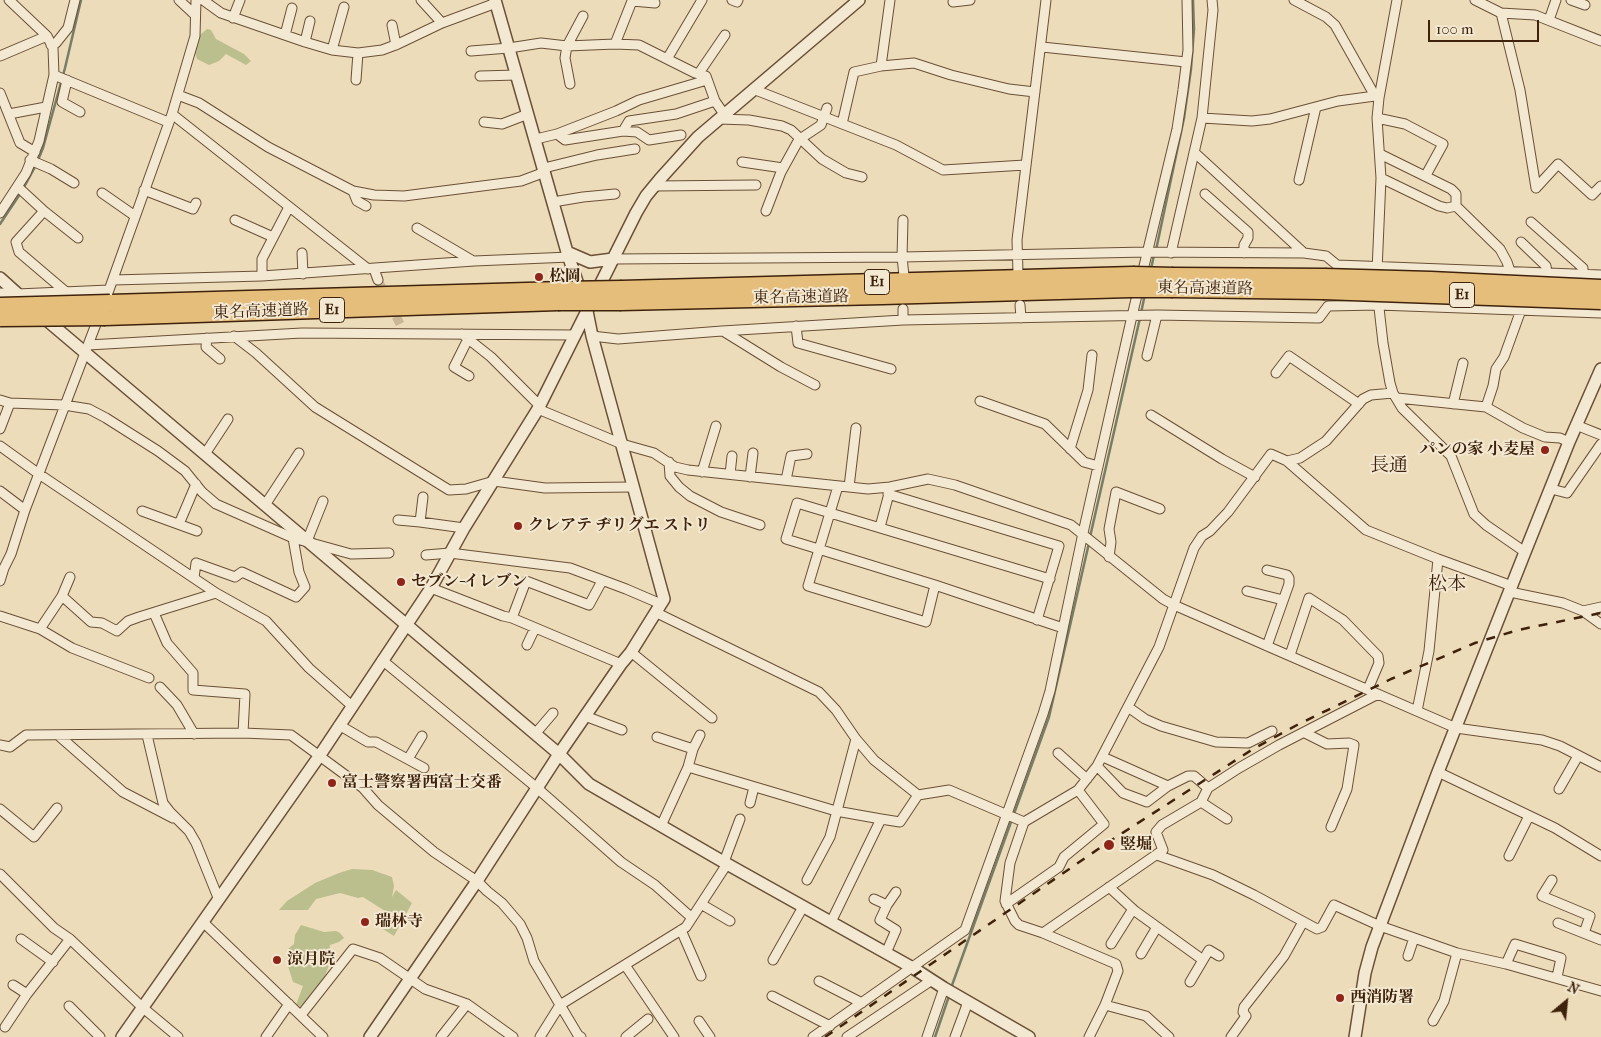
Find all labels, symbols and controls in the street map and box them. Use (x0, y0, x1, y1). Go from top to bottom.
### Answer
scale bar (1431, 10, 1542, 42)
text: 100 m (1436, 20, 1474, 38)
place label: 松岡 (549, 267, 581, 287)
road number: E1 (864, 270, 890, 294)
marker: 松岡 (533, 271, 545, 283)
street label: 東名高速道路 (1157, 279, 1253, 299)
road number: E1 (1450, 282, 1474, 308)
street label: 東名高速道路 (753, 288, 849, 308)
road number: E1 (320, 298, 344, 322)
street label: 東名高速道路 (213, 301, 309, 323)
place label: パンの家 小麦屋 (1420, 440, 1535, 460)
marker: パンの家 小麦屋 (1539, 444, 1551, 456)
district label: 長通 (1370, 455, 1408, 477)
place label: クレアテ ヂリグエ ストリ (528, 516, 711, 536)
marker: クレアテ ヂリグエ ストリ (512, 520, 524, 532)
place label: セブン-イレブン (411, 572, 527, 592)
district label: 松本 (1428, 574, 1466, 596)
marker: セブン-イレブン (395, 576, 407, 588)
place label: 富士警察署西富士交番 (342, 773, 502, 793)
marker: 富士警察署西富士交番 (326, 777, 338, 789)
place label: 竪堀 (1120, 835, 1152, 855)
marker: 竪堀 (1102, 838, 1116, 852)
place label: 瑞林寺 (375, 912, 423, 932)
marker: 瑞林寺 (359, 916, 371, 928)
place label: 涼月院 (287, 950, 335, 970)
marker: 涼月院 (271, 954, 283, 966)
north arrow (1541, 977, 1591, 1027)
text: N (1565, 978, 1582, 998)
place label: 西消防署 (1350, 988, 1414, 1008)
marker: 西消防署 (1334, 992, 1346, 1004)

